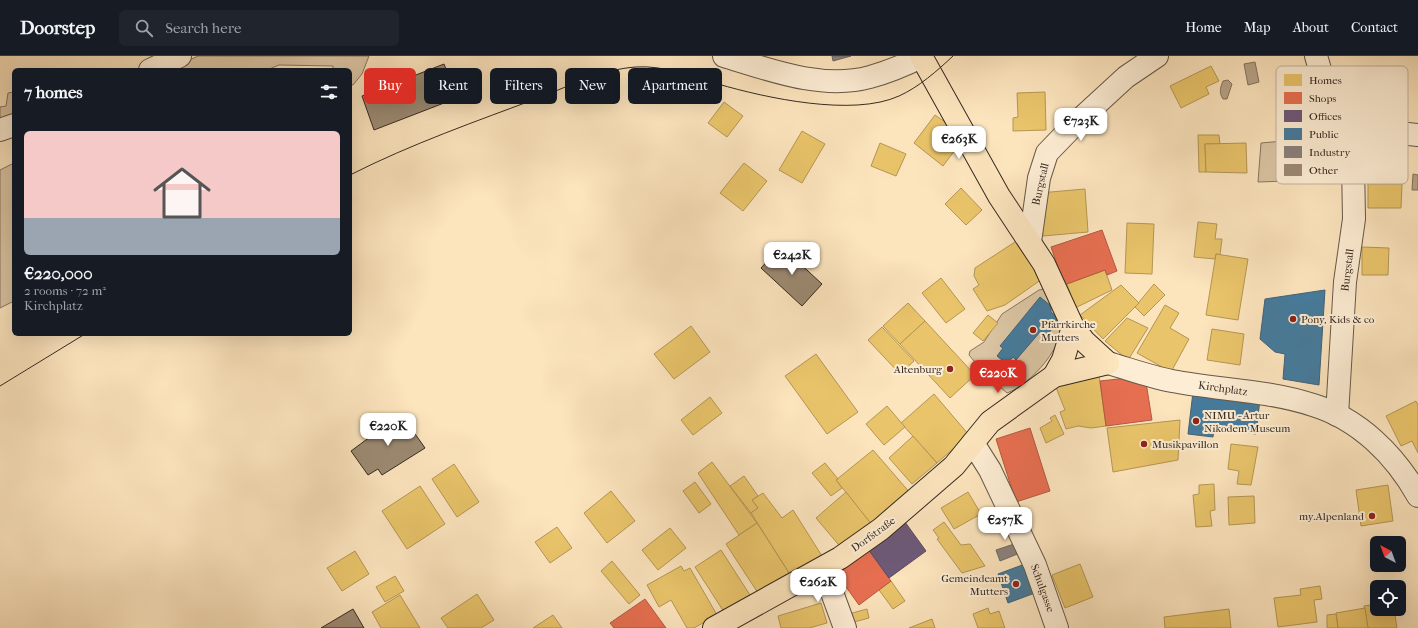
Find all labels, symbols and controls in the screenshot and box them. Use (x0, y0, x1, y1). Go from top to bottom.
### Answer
search box (119, 10, 399, 46)
text: Doorstep (20, 17, 95, 39)
icon: search (133, 17, 155, 39)
text: Search here (165, 19, 241, 37)
text: Home (1185, 19, 1222, 36)
text: Map (1244, 19, 1271, 36)
text: About (1293, 19, 1329, 36)
text: Contact (1351, 19, 1398, 36)
legend (1276, 66, 1408, 184)
chip: Buy (364, 68, 416, 104)
chip: Rent (424, 68, 482, 104)
chip: Filters (490, 68, 557, 104)
chip: New (565, 68, 620, 104)
chip: Apartment (628, 68, 722, 104)
text: Homes (1309, 74, 1342, 87)
icon: filters (318, 81, 340, 103)
text: 7 homes (24, 82, 83, 102)
text: Shops (1309, 92, 1336, 105)
pin: €723K (1053, 108, 1109, 142)
text: Offices (1309, 110, 1342, 123)
text: €723K (1063, 113, 1099, 128)
pin: €263K (931, 126, 987, 160)
text: Public (1309, 128, 1339, 141)
text: €263K (941, 131, 977, 146)
text: Industry (1309, 146, 1351, 159)
icon: home (146, 157, 218, 229)
street label: Burgstall (1029, 162, 1052, 207)
text: Other (1309, 164, 1338, 177)
pin: €242K (764, 242, 820, 276)
text: €242K (773, 247, 811, 262)
street label: Burgstall (1338, 248, 1357, 292)
text: €220,000 (24, 263, 93, 283)
text: 2 rooms · 72 m² (24, 283, 106, 298)
text: Kirchplatz (24, 298, 83, 313)
place label: Pony, Kids & co (1301, 313, 1375, 326)
marker: Pony, Kids & co (1288, 314, 1298, 324)
place label: Pfarrkirche Mutters (1041, 318, 1096, 344)
marker: Pfarrkirche Mutters (1028, 325, 1038, 335)
pin: €220K (970, 360, 1026, 394)
place label: Altenburg (893, 363, 942, 376)
marker: Altenburg (945, 364, 955, 374)
text: €220K (979, 365, 1017, 380)
street label: Kirchplatz (1197, 379, 1249, 398)
place label: NIMU - Artur Nikodem Museum (1204, 409, 1291, 435)
pin: €220K (360, 413, 416, 447)
marker: NIMU - Artur Nikodem Museum (1191, 416, 1201, 426)
text: €220K (369, 418, 407, 433)
place label: Musikpavillon (1152, 438, 1219, 451)
marker: Musikpavillon (1139, 439, 1149, 449)
pin: €257K (977, 507, 1033, 541)
place label: my.Alpenland (1299, 510, 1365, 523)
marker: my.Alpenland (1367, 511, 1377, 521)
text: €257K (987, 512, 1023, 527)
street label: Dorfstraße (849, 514, 898, 555)
north arrow (1370, 536, 1406, 572)
map controls (1370, 536, 1406, 616)
street label: Schulgasse (1028, 562, 1057, 615)
pin: €262K (790, 569, 846, 603)
place label: Gemeindeamt Mutters (941, 572, 1008, 598)
text: €262K (799, 574, 837, 589)
marker: Gemeindeamt Mutters (1011, 579, 1021, 589)
button: locate (1370, 580, 1406, 616)

